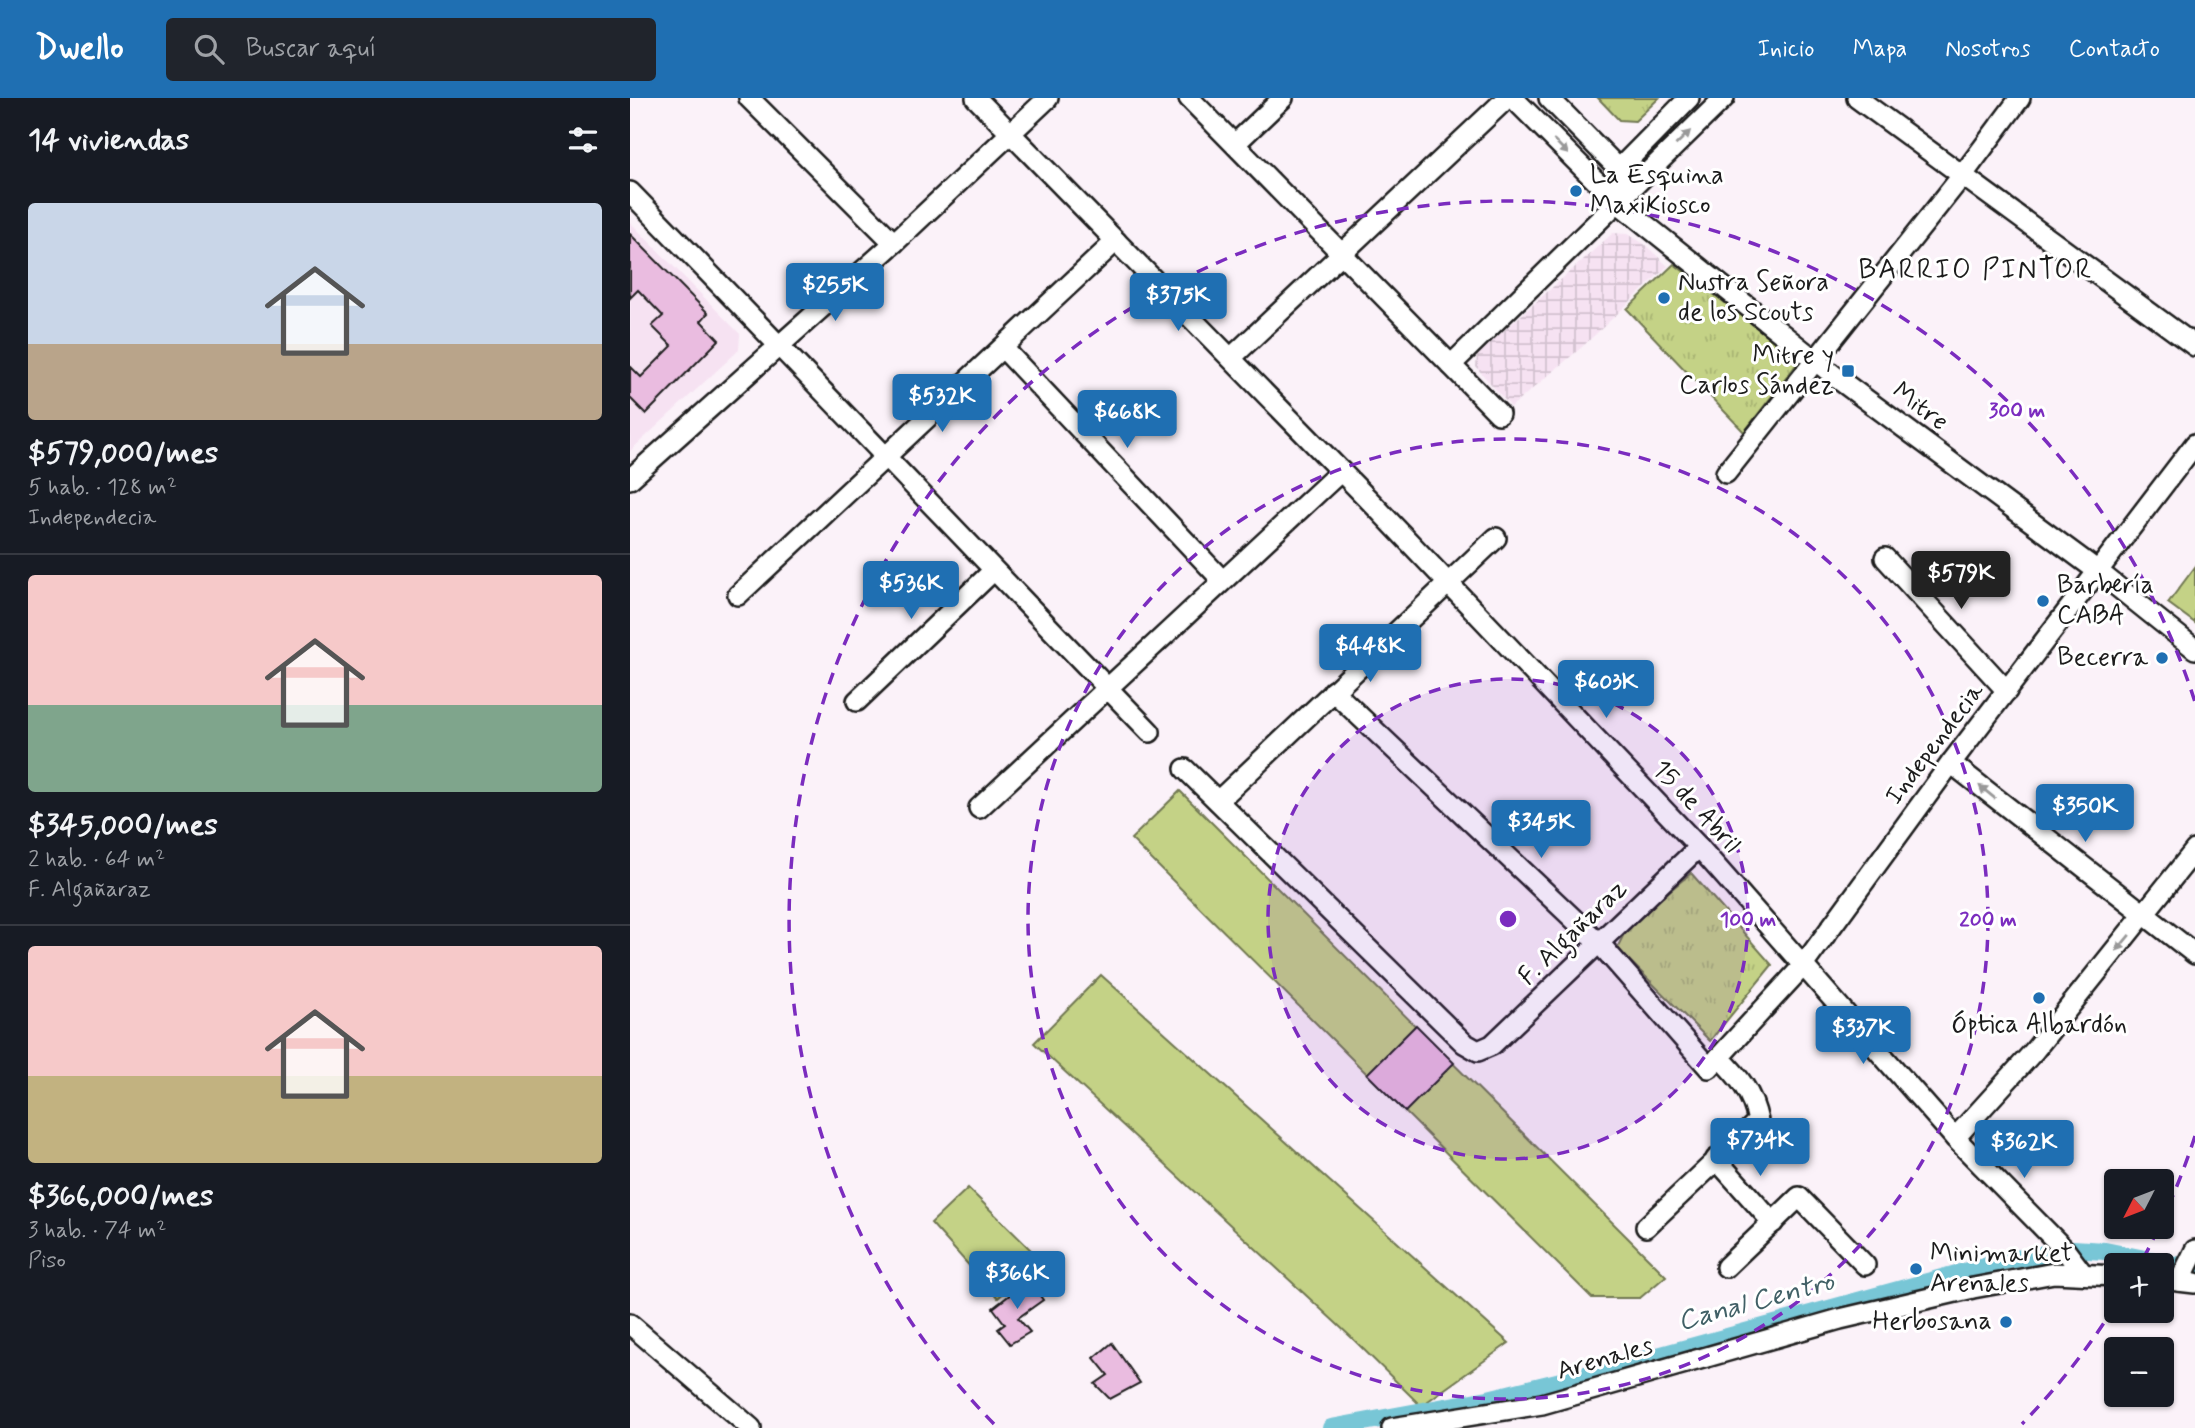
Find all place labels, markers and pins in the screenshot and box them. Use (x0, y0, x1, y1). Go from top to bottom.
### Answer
place label: La Esquina MaxiKiosco (1590, 159, 1724, 223)
marker: La Esquina MaxiKiosco (1568, 183, 1584, 199)
pin: $255K (786, 264, 884, 323)
place label: Nustra Señora de los Scouts (1678, 266, 1829, 330)
pin: $375K (1129, 274, 1227, 333)
marker: Nustra Señora de los Scouts (1656, 290, 1672, 306)
place label: Mitre y Carlos Sández (1679, 339, 1834, 403)
marker: Mitre y Carlos Sández (1840, 363, 1856, 379)
pin: $532K (893, 374, 991, 434)
pin: $668K (1078, 390, 1176, 450)
pin: $579K (1912, 552, 2010, 611)
pin: $536K (862, 561, 960, 621)
place label: Barbería CABA (2057, 569, 2154, 633)
marker: Barbería CABA (2035, 593, 2051, 609)
pin: $448K (1321, 624, 1419, 684)
place label: Becerra (2057, 641, 2148, 675)
marker: Becerra (2154, 650, 2170, 666)
pin: $603K (1557, 660, 1655, 720)
pin: $350K (2036, 784, 2134, 844)
pin: $345K (1492, 800, 1590, 860)
centre of rings (1496, 907, 1520, 931)
marker: Óptica Albardón (2031, 990, 2047, 1006)
pin: $337K (1814, 1006, 1912, 1066)
place label: Óptica Albardón (1951, 1008, 2127, 1042)
pin: $734K (1711, 1118, 1809, 1178)
pin: $362K (1975, 1121, 2073, 1180)
place label: Minimarket Arenales (1930, 1237, 2073, 1301)
pin: $366K (968, 1252, 1066, 1311)
marker: Minimarket Arenales (1908, 1261, 1924, 1277)
place label: Herbosana (1873, 1305, 1992, 1339)
marker: Herbosana (1998, 1314, 2014, 1330)

